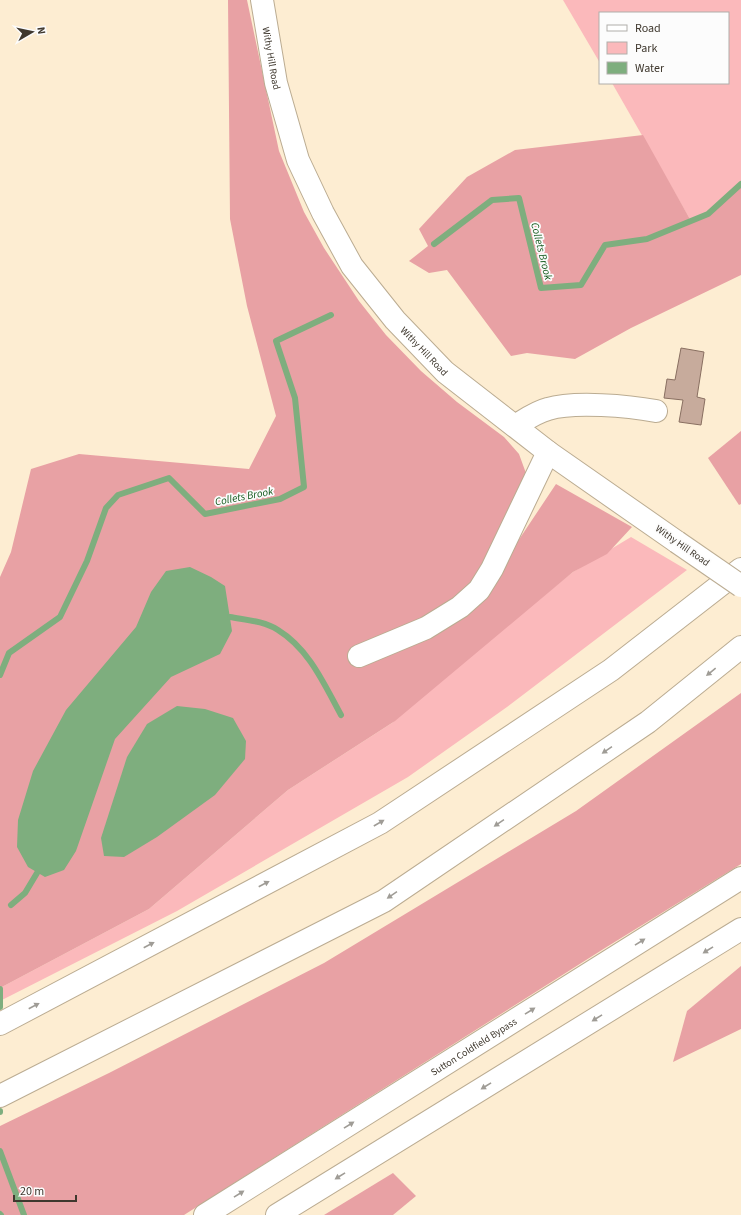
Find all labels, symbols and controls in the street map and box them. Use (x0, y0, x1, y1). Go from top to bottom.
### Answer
north arrow (12, 12, 52, 52)
legend (599, 12, 729, 84)
text: Road (635, 20, 661, 37)
text: N (33, 26, 49, 35)
street label: Withy Hill Road (259, 26, 284, 92)
text: Park (635, 40, 657, 57)
text: Water (635, 60, 665, 77)
water label: Collets Brook (527, 221, 556, 282)
street label: Withy Hill Road (397, 324, 451, 379)
water label: Collets Brook (214, 483, 275, 509)
street label: Withy Hill Road (652, 522, 712, 570)
one-way arrow (705, 667, 716, 676)
one-way arrow (602, 746, 612, 754)
one-way arrow (373, 819, 385, 826)
one-way arrow (494, 819, 505, 827)
one-way arrow (258, 881, 270, 887)
one-way arrow (386, 891, 397, 899)
one-way arrow (635, 938, 645, 946)
one-way arrow (143, 942, 155, 948)
one-way arrow (702, 946, 714, 953)
one-way arrow (29, 1003, 40, 1009)
one-way arrow (524, 1008, 536, 1015)
one-way arrow (591, 1014, 603, 1021)
street label: Sutton Coldfield Bypass (428, 1015, 520, 1079)
one-way arrow (481, 1082, 491, 1090)
one-way arrow (343, 1122, 355, 1129)
one-way arrow (335, 1172, 345, 1180)
scale bar (14, 1177, 76, 1203)
text: 20 m (20, 1183, 44, 1200)
one-way arrow (233, 1191, 244, 1198)

